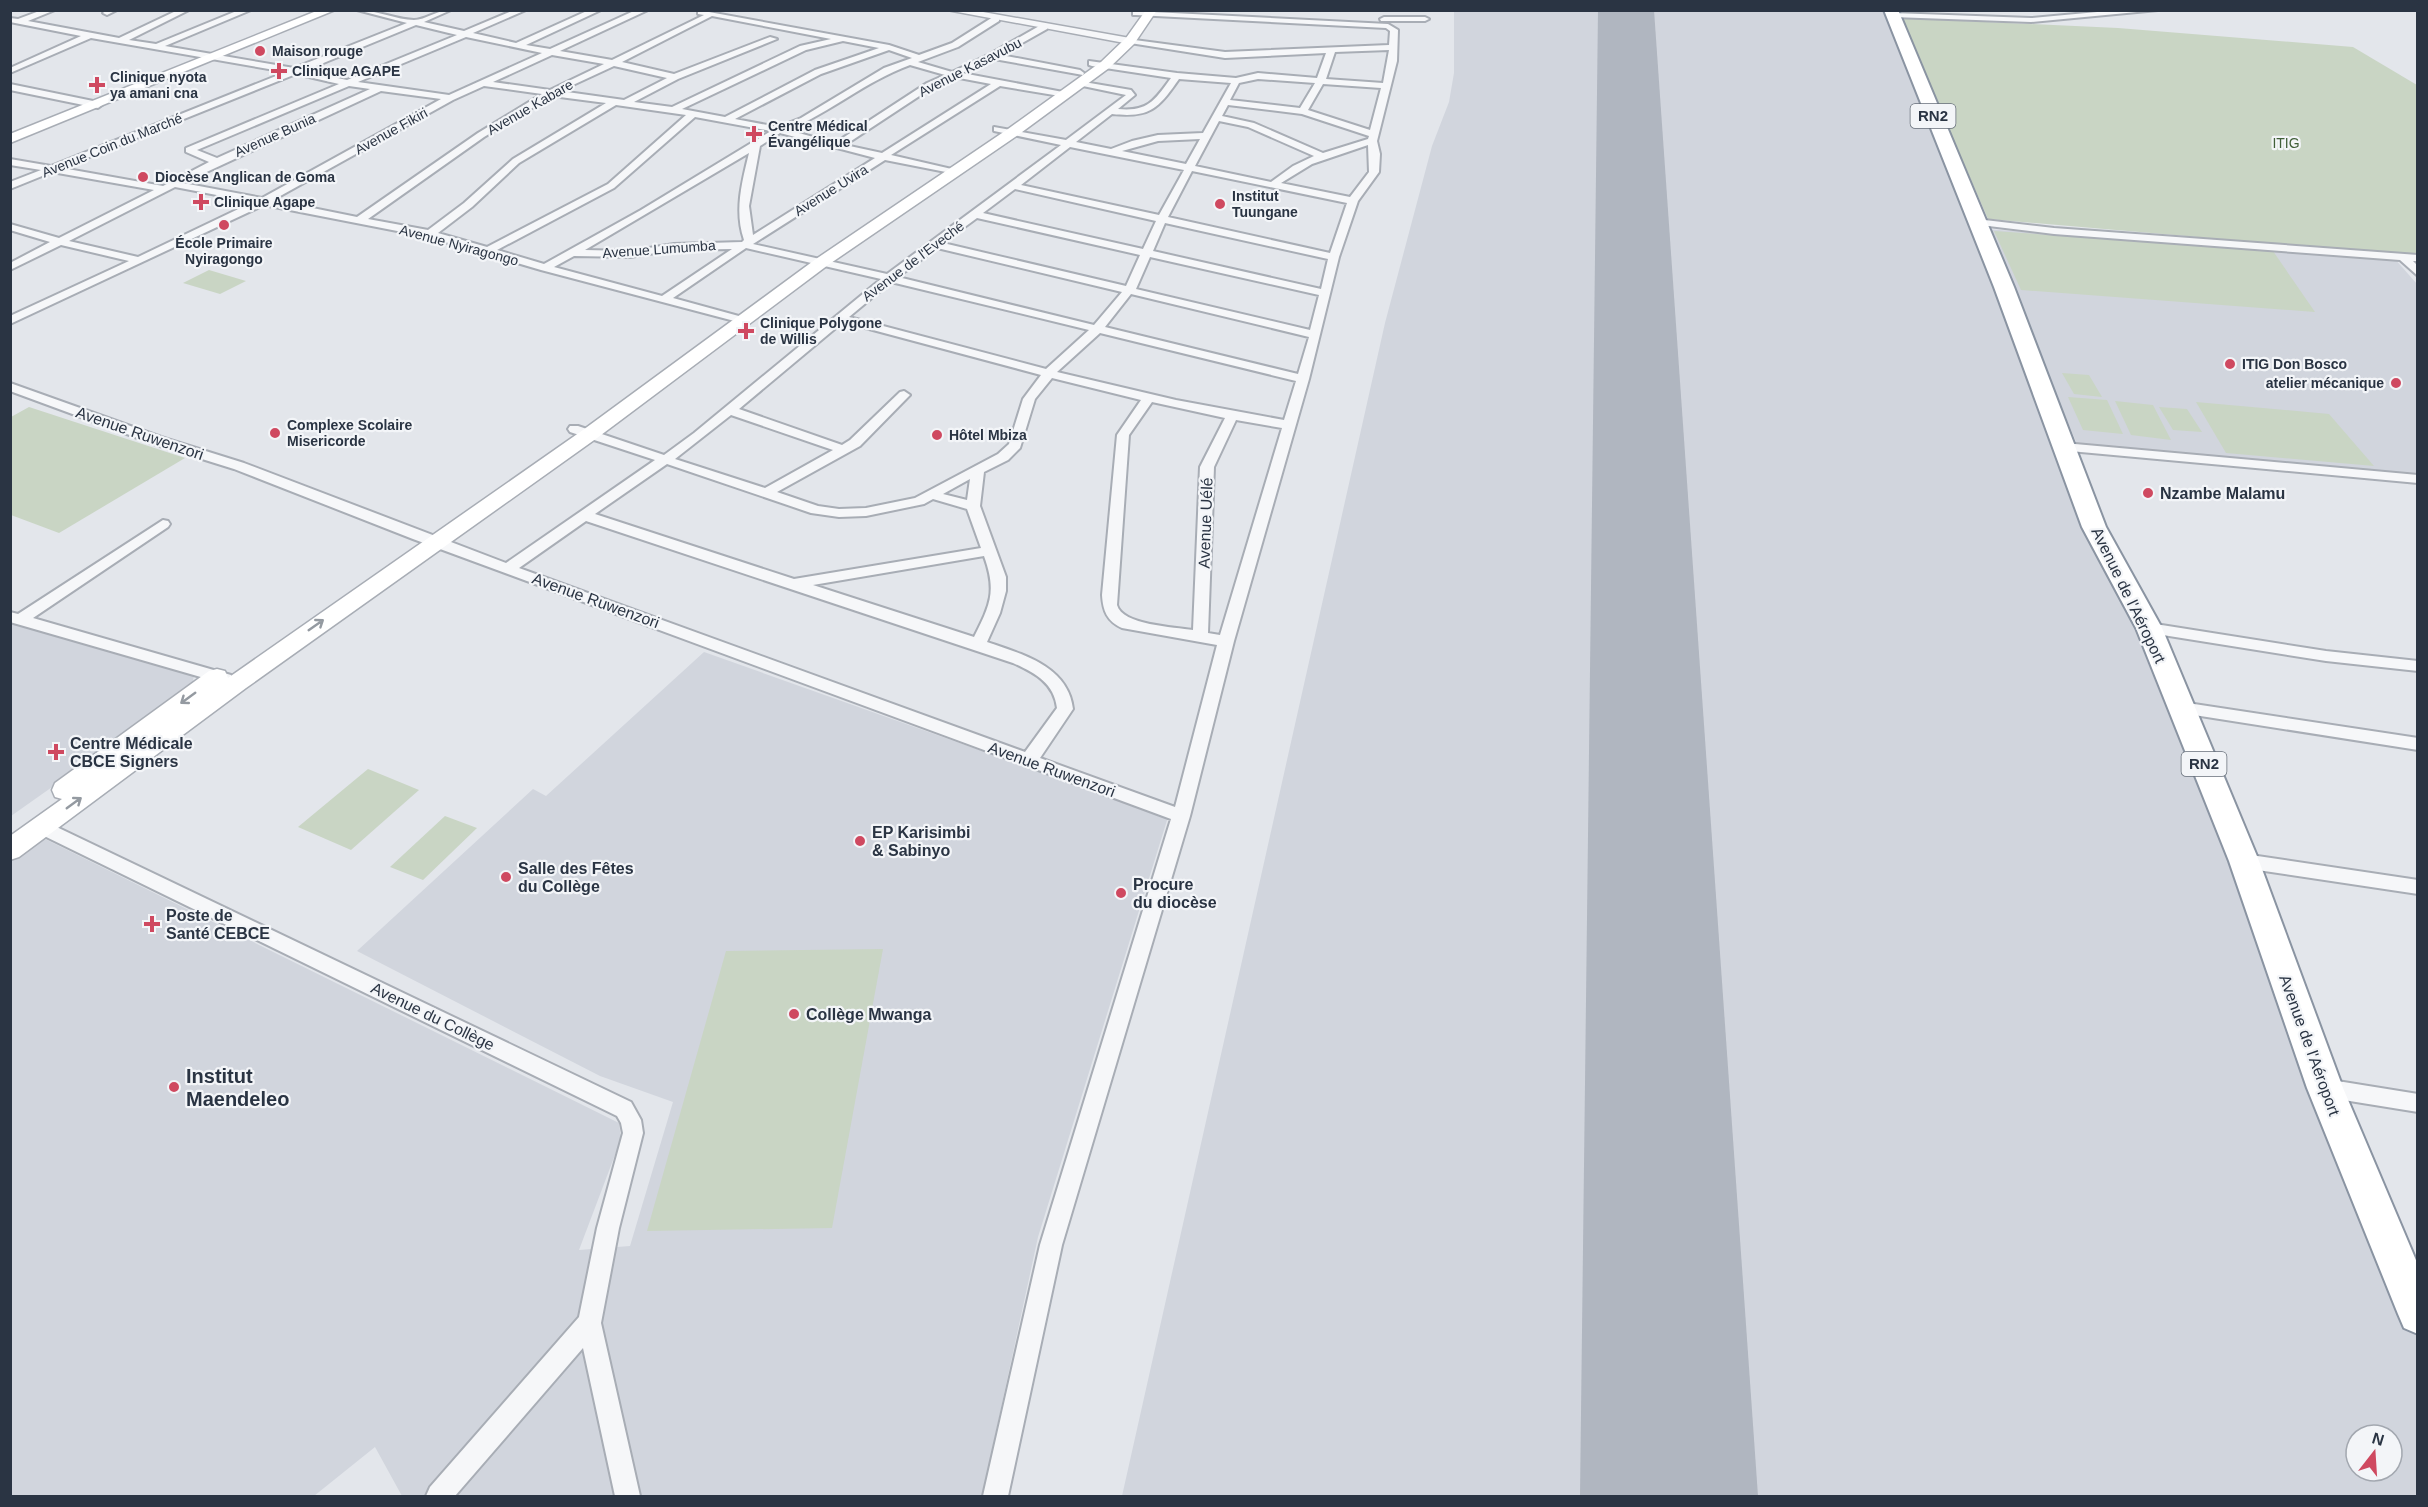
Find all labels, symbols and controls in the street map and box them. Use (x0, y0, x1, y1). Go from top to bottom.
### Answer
street label: Avenue Kasavubu (916, 34, 1024, 100)
place label: Maison rouge (272, 43, 363, 59)
marker: Maison rouge (253, 44, 267, 58)
marker: Clinique AGAPE (270, 62, 288, 80)
place label: Clinique AGAPE (292, 63, 400, 79)
place label: Clinique nyota ya amani cna (110, 69, 207, 101)
marker: Clinique nyota ya amani cna (88, 76, 106, 94)
street label: Avenue Kabare (484, 76, 576, 138)
street label: Avenue Fikiri (352, 104, 430, 158)
road number: RN2 (1910, 104, 1956, 128)
street label: Avenue Coin du Marché (39, 109, 185, 181)
street label: Avenue Bunia (232, 110, 318, 160)
place label: Centre Médical Évangélique (768, 118, 868, 150)
marker: Centre Médical Évangélique (745, 125, 763, 143)
park label: ITIG (2272, 135, 2300, 151)
street label: Avenue Uvira (791, 161, 871, 219)
place label: Diocèse Anglican de Goma (155, 169, 335, 185)
marker: Diocèse Anglican de Goma (136, 170, 150, 184)
place label: Institut Tuungane (1232, 188, 1298, 220)
marker: Clinique Agape (192, 193, 210, 211)
place label: Clinique Agape (214, 194, 316, 210)
marker: Institut Tuungane (1213, 197, 1227, 211)
street label: Avenue de l'Eveché (859, 217, 967, 304)
marker: École Primaire Nyiragongo (217, 218, 231, 232)
street label: Avenue Nyiragongo (398, 221, 521, 269)
place label: École Primaire Nyiragongo (175, 235, 273, 267)
street label: Avenue Lumumba (602, 237, 716, 261)
place label: Clinique Polygone de Willis (760, 315, 882, 347)
marker: Clinique Polygone de Willis (737, 322, 755, 340)
place label: ITIG Don Bosco (2242, 356, 2347, 372)
marker: ITIG Don Bosco (2223, 357, 2237, 371)
place label: atelier mécanique (2266, 375, 2384, 391)
marker: atelier mécanique (2389, 376, 2403, 390)
street label: Avenue Ruwenzori (74, 404, 206, 463)
place label: Complexe Scolaire Misericorde (287, 417, 412, 449)
marker: Complexe Scolaire Misericorde (268, 426, 282, 440)
place label: Hôtel Mbiza (949, 427, 1027, 443)
marker: Hôtel Mbiza (930, 428, 944, 442)
street label: Avenue Uélé (1195, 477, 1216, 569)
place label: Nzambe Malamu (2160, 485, 2285, 502)
marker: Nzambe Malamu (2141, 486, 2155, 500)
street label: Avenue de l'Aéroport (2088, 525, 2169, 666)
street label: Avenue Ruwenzori (530, 570, 662, 631)
one-way arrow (308, 619, 324, 632)
one-way arrow (181, 692, 197, 704)
place label: Centre Médicale CBCE Signers (70, 735, 193, 770)
street label: Avenue Ruwenzori (986, 739, 1118, 800)
marker: Centre Médicale CBCE Signers (47, 743, 65, 761)
road number: RN2 (2182, 752, 2226, 776)
one-way arrow (66, 797, 82, 809)
place label: EP Karisimbi & Sabinyo (872, 824, 970, 859)
marker: EP Karisimbi & Sabinyo (853, 834, 867, 848)
place label: Salle des Fêtes du Collège (518, 860, 634, 895)
marker: Salle des Fêtes du Collège (499, 870, 513, 884)
place label: Procure du diocèse (1133, 876, 1217, 911)
marker: Procure du diocèse (1114, 886, 1128, 900)
place label: Poste de Santé CEBCE (166, 907, 270, 942)
marker: Poste de Santé CEBCE (143, 915, 161, 933)
street label: Avenue de l'Aéroport (2276, 972, 2343, 1118)
street label: Avenue du Collège (368, 979, 497, 1054)
place label: Collège Mwanga (806, 1006, 931, 1023)
marker: Collège Mwanga (787, 1007, 801, 1021)
place label: Institut Maendeleo (186, 1065, 289, 1110)
marker: Institut Maendeleo (167, 1080, 181, 1094)
north arrow (2344, 1423, 2404, 1483)
text: N (2370, 1429, 2386, 1449)

